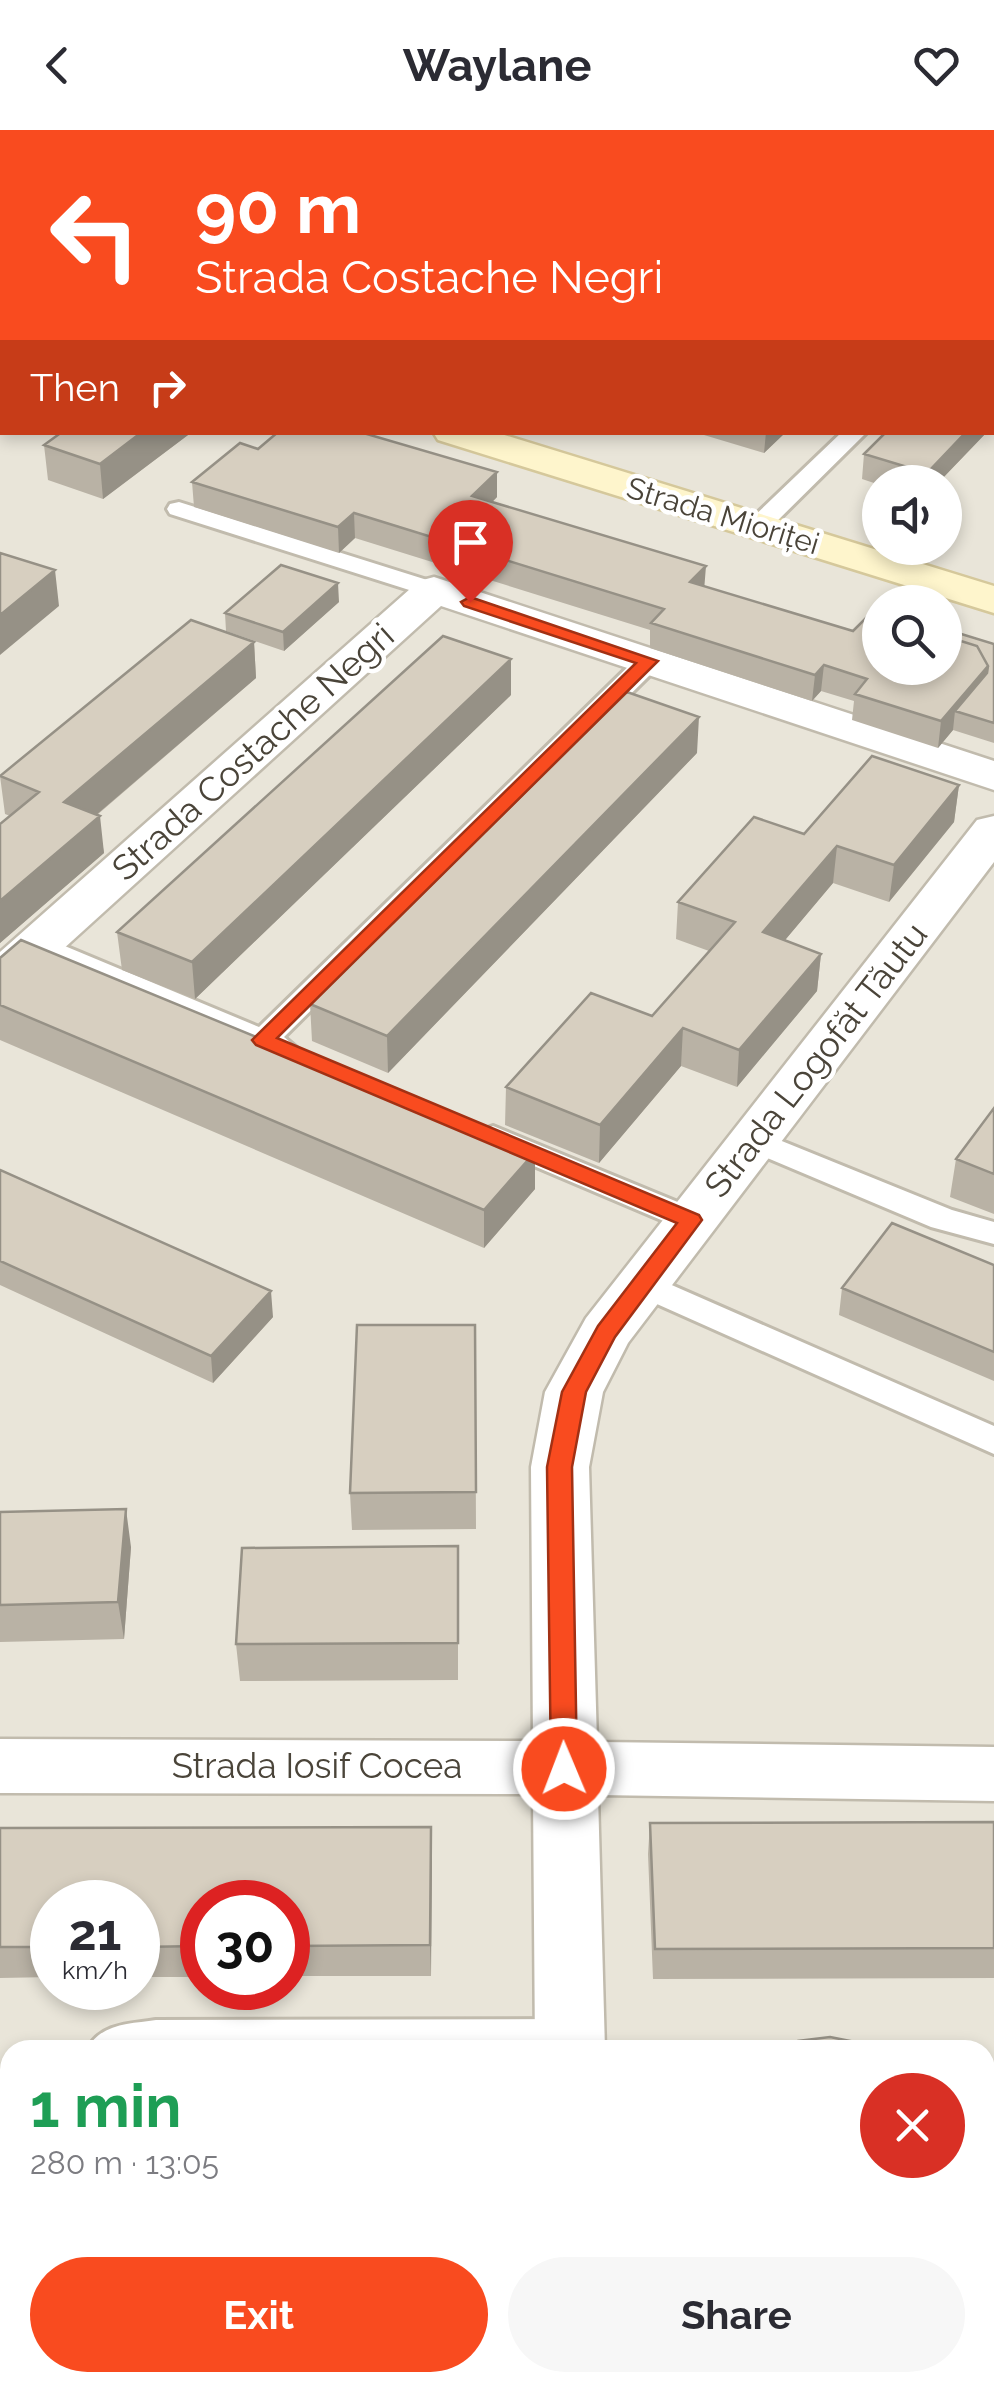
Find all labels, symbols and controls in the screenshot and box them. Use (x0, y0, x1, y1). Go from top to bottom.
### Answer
icon: back (30, 38, 85, 93)
icon: heart (909, 38, 964, 93)
text: Waylane (403, 39, 591, 92)
text: 90 m (195, 167, 361, 249)
icon: left (30, 170, 160, 300)
text: Strada Costache Negri (195, 251, 663, 304)
icon: right (140, 360, 195, 415)
text: Then (30, 365, 120, 410)
map controls (862, 465, 962, 685)
button: sound (862, 465, 962, 565)
street label: Strada Mioriței (623, 470, 824, 561)
pin (428, 500, 513, 603)
icon: arrive (443, 515, 498, 570)
button: search (862, 585, 962, 685)
street label: Strada Costache Negri (104, 615, 402, 889)
street label: Strada Logofăt Tăutu (696, 914, 935, 1205)
position arrow (512, 1717, 616, 1821)
street label: Strada Iosif Cocea (172, 1745, 462, 1786)
speed limit sign: 30 (180, 1880, 310, 2010)
text: 21 (69, 1903, 121, 1962)
text: km/h (62, 1955, 128, 1985)
text: 1 min (30, 2071, 181, 2141)
button: close (860, 2073, 965, 2178)
text: 280 m · 13:05 (30, 2144, 219, 2181)
button: Exit (30, 2257, 488, 2372)
button: Share (508, 2257, 965, 2372)

